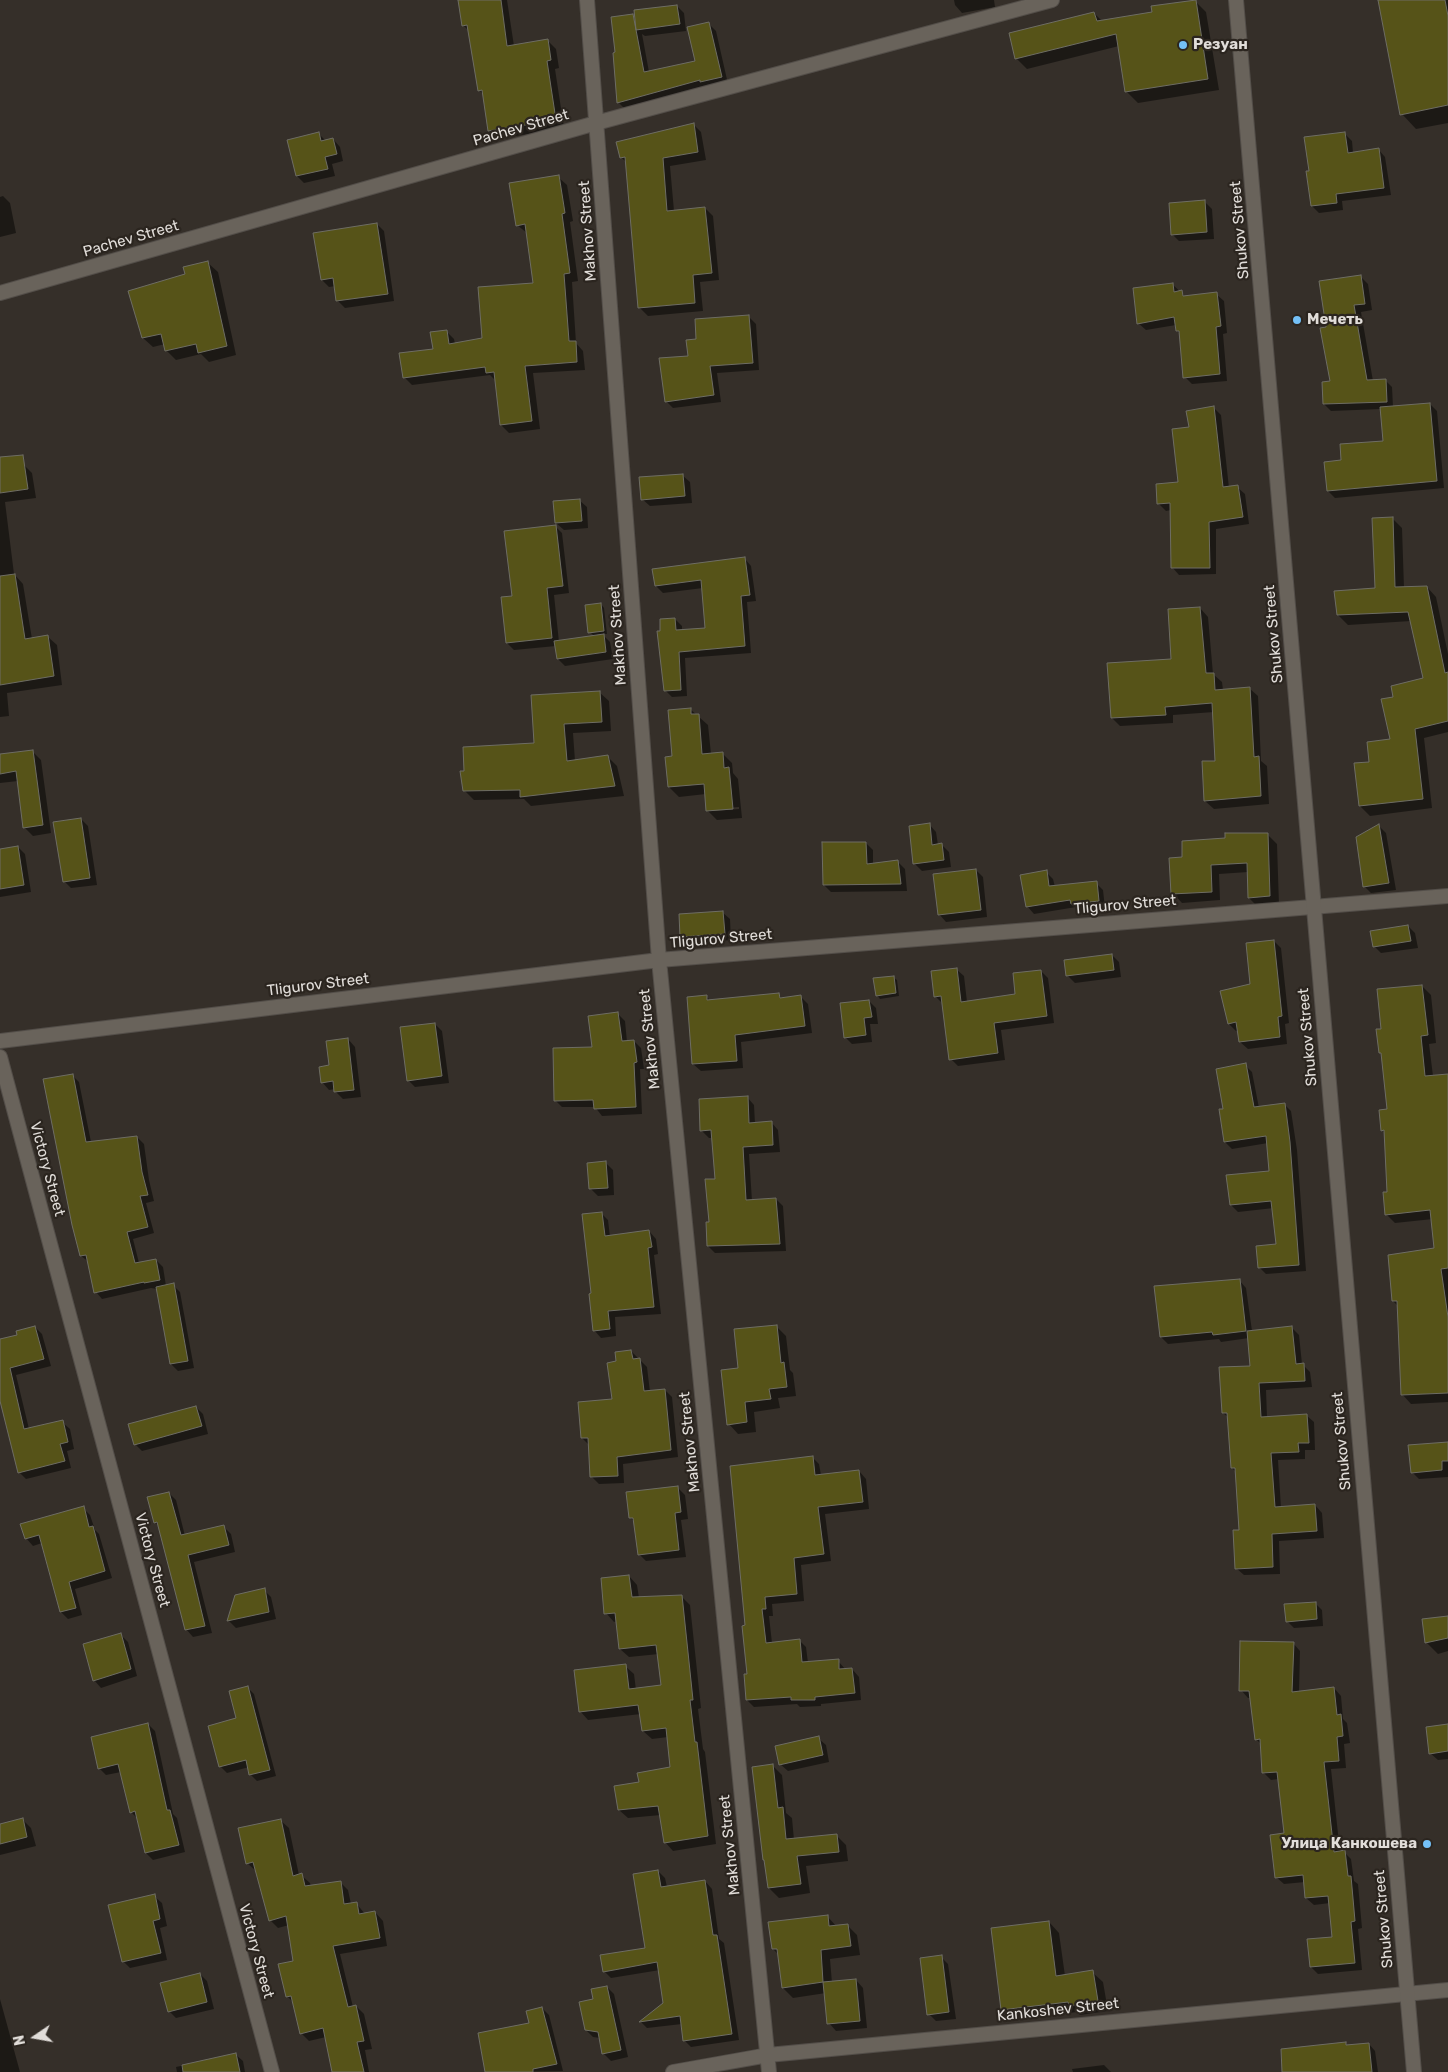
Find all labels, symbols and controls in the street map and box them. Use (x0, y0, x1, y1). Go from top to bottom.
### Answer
place label: Резуан (1193, 36, 1248, 54)
marker: Резуан (1177, 39, 1189, 51)
street label: Pachev Street (471, 106, 571, 150)
street label: Makhov Street (576, 180, 600, 282)
street label: Shukov Street (1227, 180, 1253, 280)
street label: Pachev Street (81, 217, 181, 261)
place label: Мечеть (1307, 311, 1363, 329)
marker: Мечеть (1291, 314, 1303, 326)
street label: Makhov Street (606, 584, 630, 686)
street label: Shukov Street (1261, 584, 1287, 684)
street label: Tligurov Street (1073, 892, 1177, 918)
street label: Tligurov Street (669, 926, 773, 952)
street label: Tligurov Street (266, 970, 370, 1000)
street label: Shukov Street (1295, 987, 1321, 1087)
street label: Makhov Street (636, 988, 664, 1090)
street label: Victory Street (26, 1120, 68, 1218)
street label: Makhov Street (676, 1391, 704, 1493)
street label: Shukov Street (1329, 1391, 1355, 1491)
street label: Victory Street (131, 1511, 173, 1609)
street label: Makhov Street (716, 1794, 744, 1896)
place label: Улица Канкошева (1282, 1835, 1417, 1853)
marker: Улица Канкошева (1421, 1838, 1433, 1850)
street label: Shukov Street (1371, 1869, 1397, 1969)
street label: Victory Street (235, 1902, 277, 2000)
street label: Kankoshev Street (996, 1995, 1120, 2025)
north arrow (10, 2012, 60, 2062)
text: N (10, 2034, 29, 2047)

